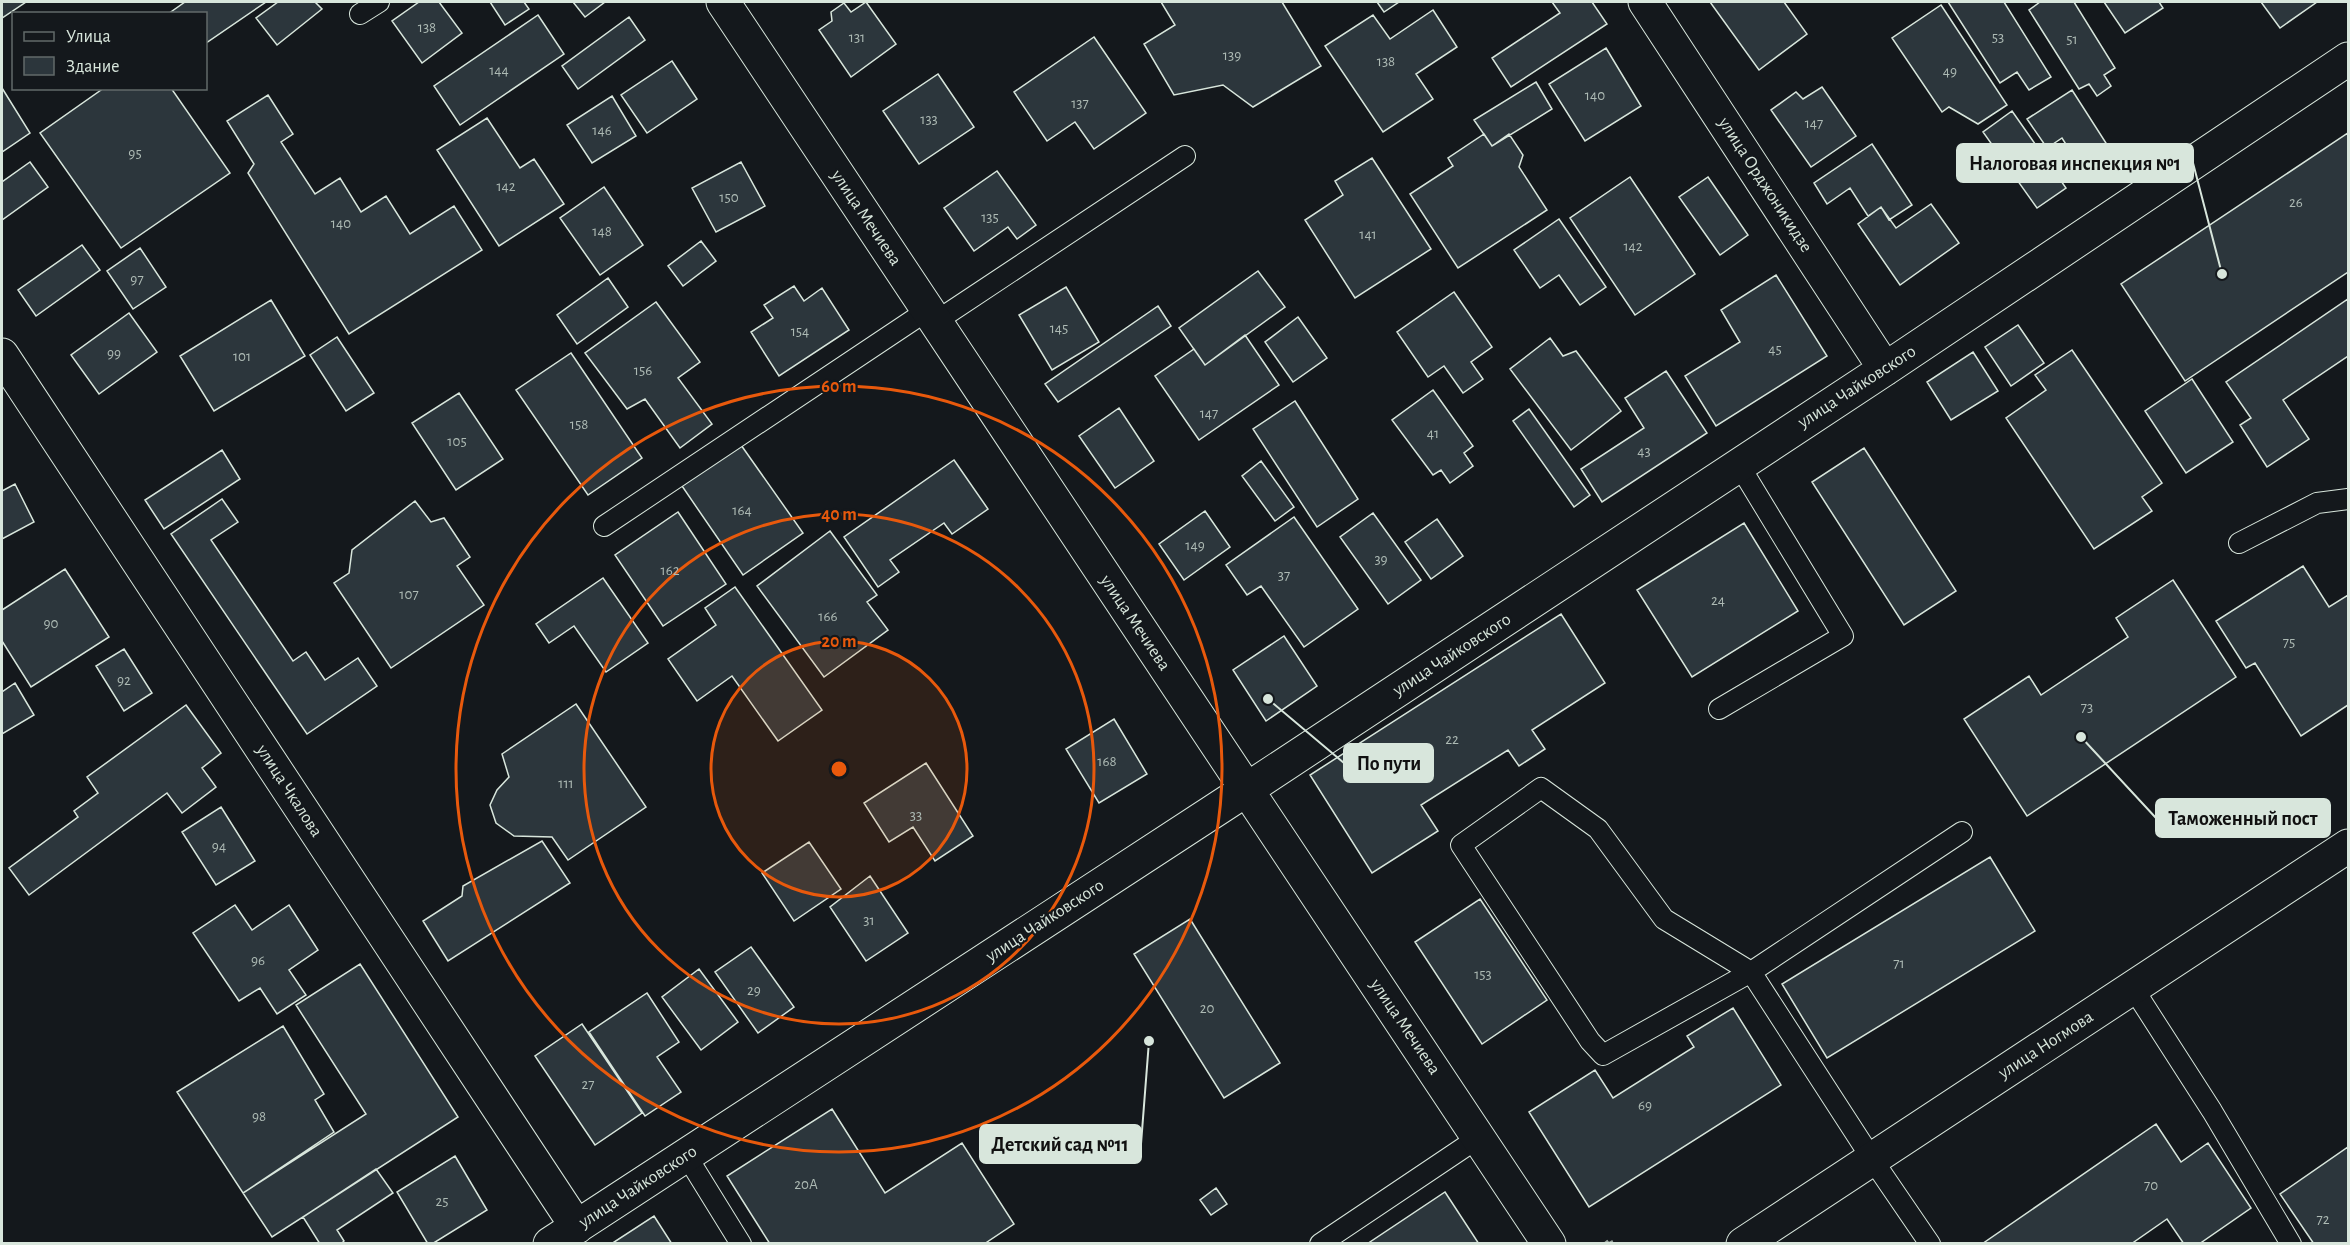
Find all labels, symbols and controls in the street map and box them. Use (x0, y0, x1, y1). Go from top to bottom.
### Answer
legend (12, 12, 207, 90)
house number: 138 (418, 20, 436, 35)
text: Улица (66, 28, 111, 46)
house number: 131 (849, 30, 865, 45)
house number: 53 (1992, 30, 2004, 45)
house number: 51 (2066, 32, 2078, 47)
house number: 139 (1223, 48, 1241, 63)
house number: 138 (1377, 54, 1395, 69)
text: Здание (66, 58, 120, 76)
house number: 144 (489, 63, 509, 78)
house number: 49 (1943, 64, 1957, 79)
house number: 140 (1585, 88, 1605, 103)
house number: 137 (1071, 96, 1089, 111)
house number: 133 (920, 112, 938, 127)
street label: улица Орджоникидзе (1714, 113, 1815, 256)
house number: 147 (1805, 116, 1823, 131)
house number: 146 (592, 123, 612, 138)
callout: Налоговая инспекция №1 (1957, 144, 2193, 182)
house number: 95 (128, 146, 142, 161)
text: Налоговая инспекция №1 (1969, 154, 2181, 174)
street label: улица Мечиева (827, 166, 905, 269)
house number: 142 (496, 179, 516, 194)
house number: 150 (719, 190, 739, 205)
house number: 26 (2289, 195, 2303, 210)
house number: 135 (981, 210, 999, 225)
house number: 140 (331, 216, 351, 231)
house number: 148 (592, 224, 612, 239)
house number: 141 (1359, 227, 1377, 242)
house number: 142 (1623, 239, 1643, 254)
house number: 97 (130, 272, 144, 287)
house number: 145 (1050, 321, 1068, 336)
house number: 154 (791, 324, 809, 339)
house number: 45 (1768, 342, 1782, 357)
street label: улица Чайковского (1794, 342, 1919, 432)
house number: 99 (107, 346, 121, 361)
house number: 101 (233, 349, 251, 364)
house number: 156 (634, 363, 652, 378)
text: 60 m (821, 378, 857, 396)
house number: 147 (1200, 406, 1218, 421)
house number: 158 (570, 417, 588, 432)
house number: 41 (1427, 426, 1439, 441)
house number: 105 (447, 434, 467, 449)
house number: 43 (1637, 444, 1651, 459)
house number: 164 (732, 503, 752, 518)
text: 40 m (821, 506, 857, 524)
house number: 149 (1185, 538, 1205, 553)
house number: 39 (1374, 552, 1388, 567)
house number: 162 (660, 563, 680, 578)
house number: 37 (1278, 568, 1290, 583)
street label: улица Мечиева (1096, 571, 1174, 674)
house number: 107 (399, 587, 419, 602)
house number: 24 (1711, 593, 1725, 608)
house number: 166 (818, 609, 838, 624)
street label: улица Чайковского (1389, 610, 1514, 700)
house number: 90 (44, 616, 59, 631)
text: 20 m (821, 633, 857, 651)
house number: 75 (2283, 635, 2295, 650)
house number: 92 (117, 673, 131, 688)
house number: 73 (2081, 700, 2093, 715)
house number: 22 (1445, 732, 1459, 747)
street label: улица Чкалова (252, 741, 325, 840)
callout: По пути (1344, 744, 1433, 782)
house number: 168 (1097, 754, 1117, 769)
text: По пути (1357, 754, 1421, 774)
centre of rings (829, 759, 849, 779)
house number: 111 (558, 776, 574, 791)
callout: Таможенный пост (2156, 799, 2330, 837)
house number: 33 (910, 808, 922, 823)
text: Таможенный пост (2168, 809, 2318, 829)
house number: 94 (212, 839, 226, 854)
street label: улица Чайковского (982, 876, 1107, 966)
house number: 31 (863, 913, 875, 928)
house number: 96 (251, 953, 265, 968)
house number: 71 (1893, 956, 1905, 971)
house number: 153 (1474, 967, 1492, 982)
street label: улица Мечиева (1366, 975, 1444, 1078)
house number: 29 (747, 983, 761, 998)
house number: 20 (1200, 1001, 1214, 1016)
street label: улица Ногмова (1994, 1008, 2097, 1083)
house number: 27 (581, 1077, 595, 1092)
house number: 69 (1638, 1098, 1652, 1113)
house number: 98 (252, 1109, 266, 1124)
callout: Детский сад №11 (980, 1125, 1141, 1163)
text: Детский сад №11 (991, 1135, 1129, 1155)
street label: улица Чайковского (575, 1142, 700, 1232)
house number: 20А (794, 1177, 818, 1192)
house number: 70 (2144, 1178, 2158, 1193)
house number: 25 (435, 1194, 449, 1209)
house number: 72 (2316, 1212, 2330, 1227)

